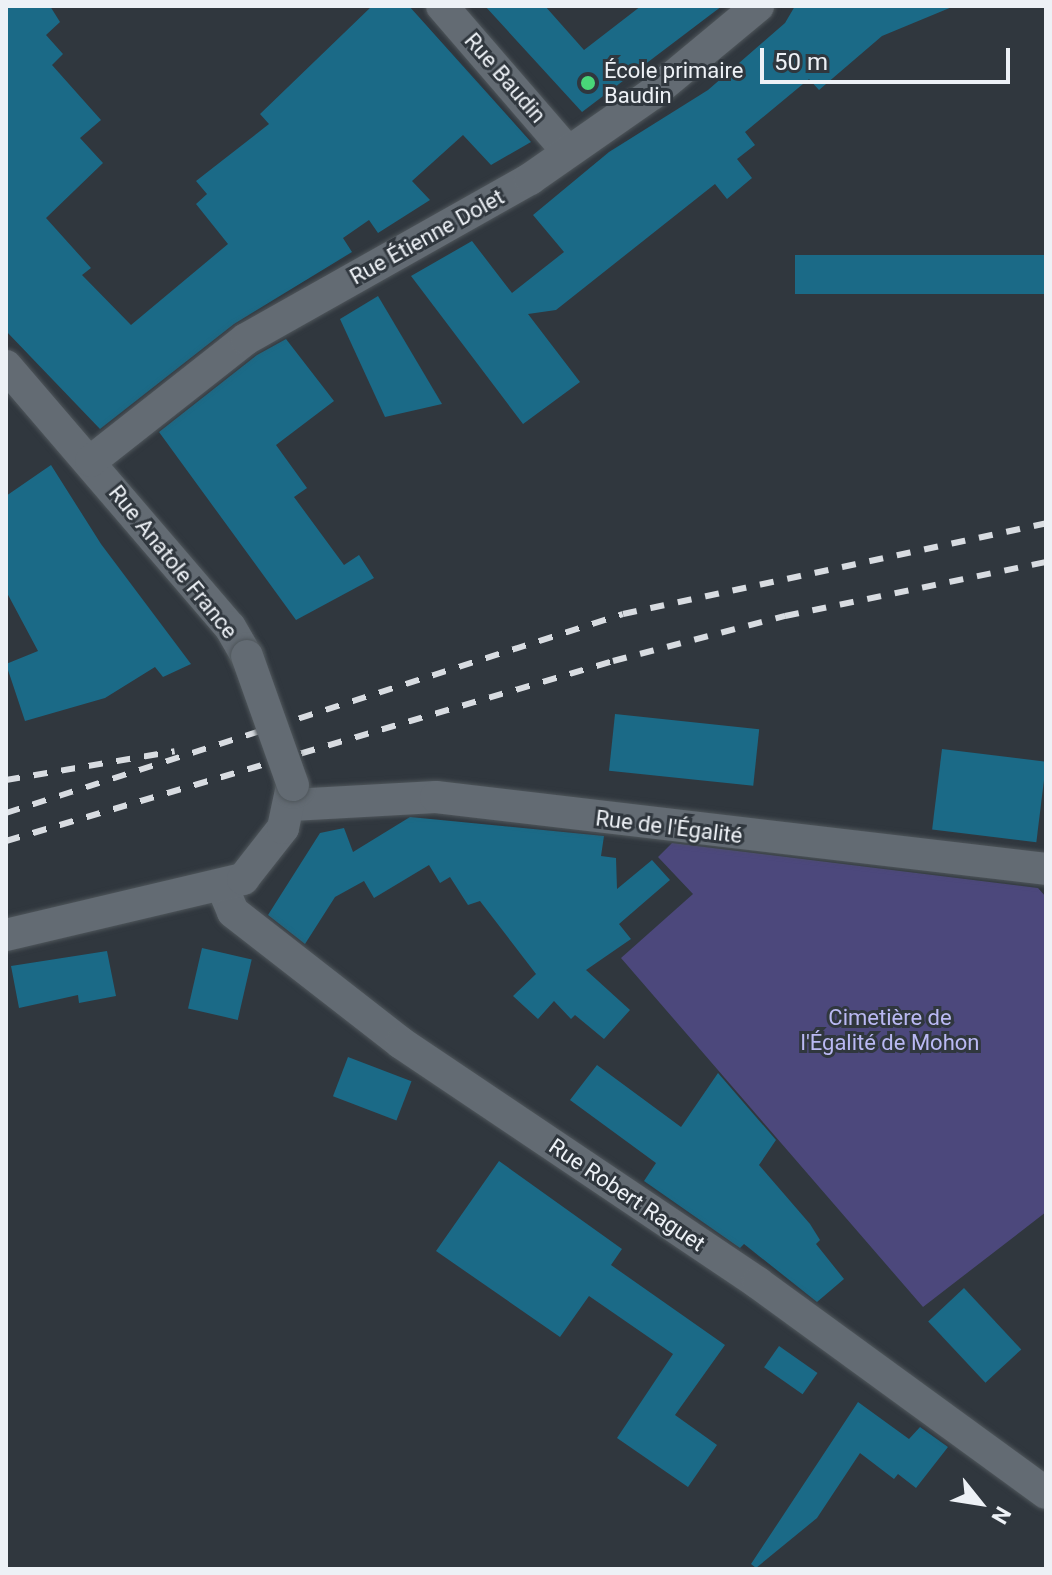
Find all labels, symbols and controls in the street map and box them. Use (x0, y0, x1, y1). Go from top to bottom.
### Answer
street label: Rue Baudin (459, 28, 551, 128)
scale bar (764, 32, 1014, 82)
text: 50 m (774, 48, 828, 76)
place label: École primaire Baudin (604, 57, 744, 108)
marker: École primaire Baudin (579, 74, 597, 92)
street label: Rue Étienne Dolet (345, 184, 509, 290)
street label: Rue Anatole France (103, 480, 243, 644)
street label: Rue de l'Égalité (594, 805, 744, 849)
park label: Cimetière de l'Égalité de Mohon (801, 1004, 979, 1056)
street label: Rue Robert Raguet (544, 1133, 710, 1257)
north arrow (940, 1463, 1020, 1543)
text: N (987, 1502, 1016, 1528)

